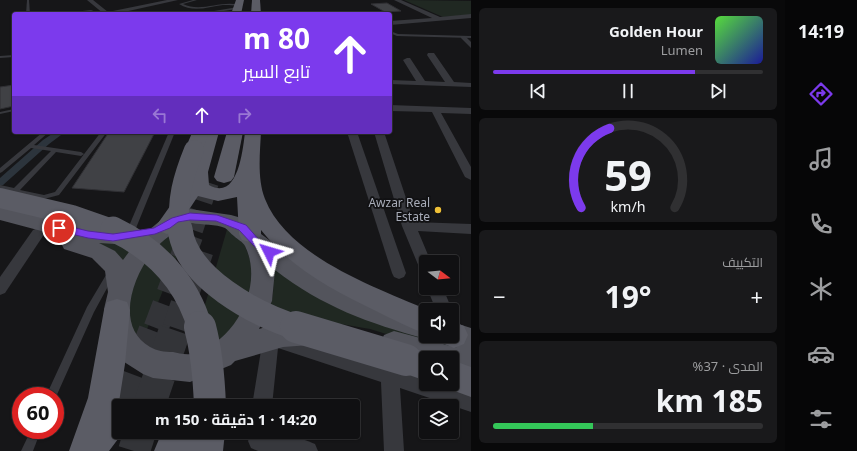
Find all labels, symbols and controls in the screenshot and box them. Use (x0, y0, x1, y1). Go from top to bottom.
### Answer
text: 80 m (243, 19, 310, 57)
text: 14:19 (798, 19, 844, 43)
text: Golden Hour (609, 21, 703, 41)
icon: ahead (324, 28, 376, 80)
text: Lumen (661, 41, 703, 59)
text: تابع السير (243, 59, 310, 83)
icon: previous (527, 80, 549, 102)
icon: pause (617, 80, 639, 102)
icon: next (707, 80, 729, 102)
icon: directions (807, 80, 835, 108)
icon: left (149, 104, 171, 126)
icon: ahead (191, 104, 213, 126)
icon: right (233, 104, 255, 126)
icon: music (807, 145, 835, 173)
text: 59 (604, 147, 652, 203)
place label: Awzar Real Estate (368, 194, 430, 225)
text: km/h (610, 197, 646, 216)
marker: Awzar Real Estate (433, 205, 443, 215)
icon: phone (807, 210, 835, 238)
pin (42, 211, 76, 245)
icon: arrive (48, 217, 70, 239)
position arrow (248, 231, 290, 273)
text: التكييف (722, 253, 763, 271)
north arrow (419, 255, 459, 295)
map controls (419, 255, 459, 439)
icon: climate (807, 275, 835, 303)
text: 19° (604, 276, 652, 317)
text: − (493, 281, 506, 311)
text: + (750, 281, 763, 311)
button: sound (419, 303, 459, 343)
icon: car (807, 340, 835, 368)
button: search (419, 351, 459, 391)
text: المدى · 37% (693, 357, 763, 375)
text: 185 km (656, 380, 763, 421)
speed limit sign: 60 (12, 387, 64, 439)
button: layers (419, 399, 459, 439)
icon: filters (807, 405, 835, 433)
text: 14:20 · 1 دقيقة · 150 m (155, 409, 317, 429)

